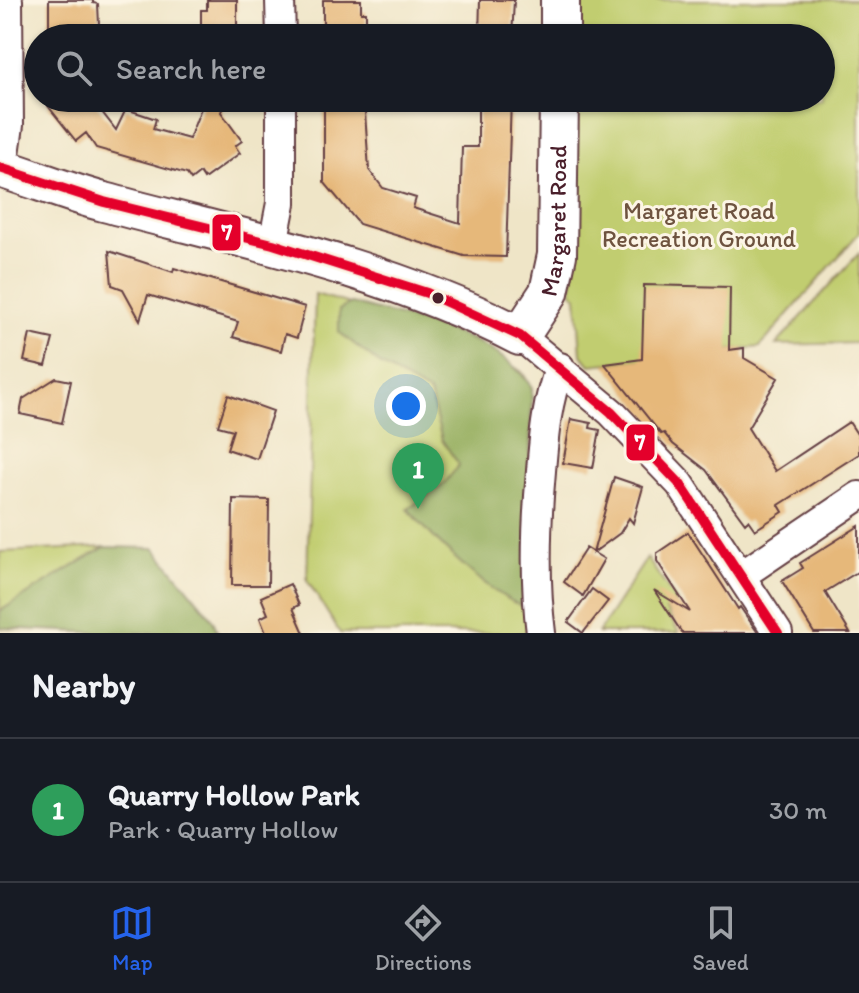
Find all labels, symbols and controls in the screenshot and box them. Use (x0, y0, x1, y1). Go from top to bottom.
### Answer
search box (24, 24, 835, 112)
icon: search (52, 46, 96, 90)
text: Search here (116, 50, 266, 87)
street label: Margaret Road (533, 145, 572, 299)
park label: Margaret Road Recreation Ground (602, 196, 796, 253)
line badge: 7 (211, 213, 242, 252)
text: 7 (221, 219, 233, 246)
unlabelled marker (430, 290, 446, 306)
your location (386, 386, 426, 426)
line badge: 7 (625, 423, 656, 462)
text: 7 (634, 429, 646, 456)
pin: 1 (392, 443, 444, 509)
text: Nearby (32, 665, 135, 706)
text: Quarry Hollow Park (108, 776, 360, 813)
text: 1 (52, 794, 64, 826)
text: 30 m (769, 794, 827, 826)
text: Park · Quarry Hollow (108, 813, 338, 845)
tab: Map (110, 901, 154, 976)
tab: Directions (375, 901, 472, 976)
tab: Saved (692, 901, 749, 976)

